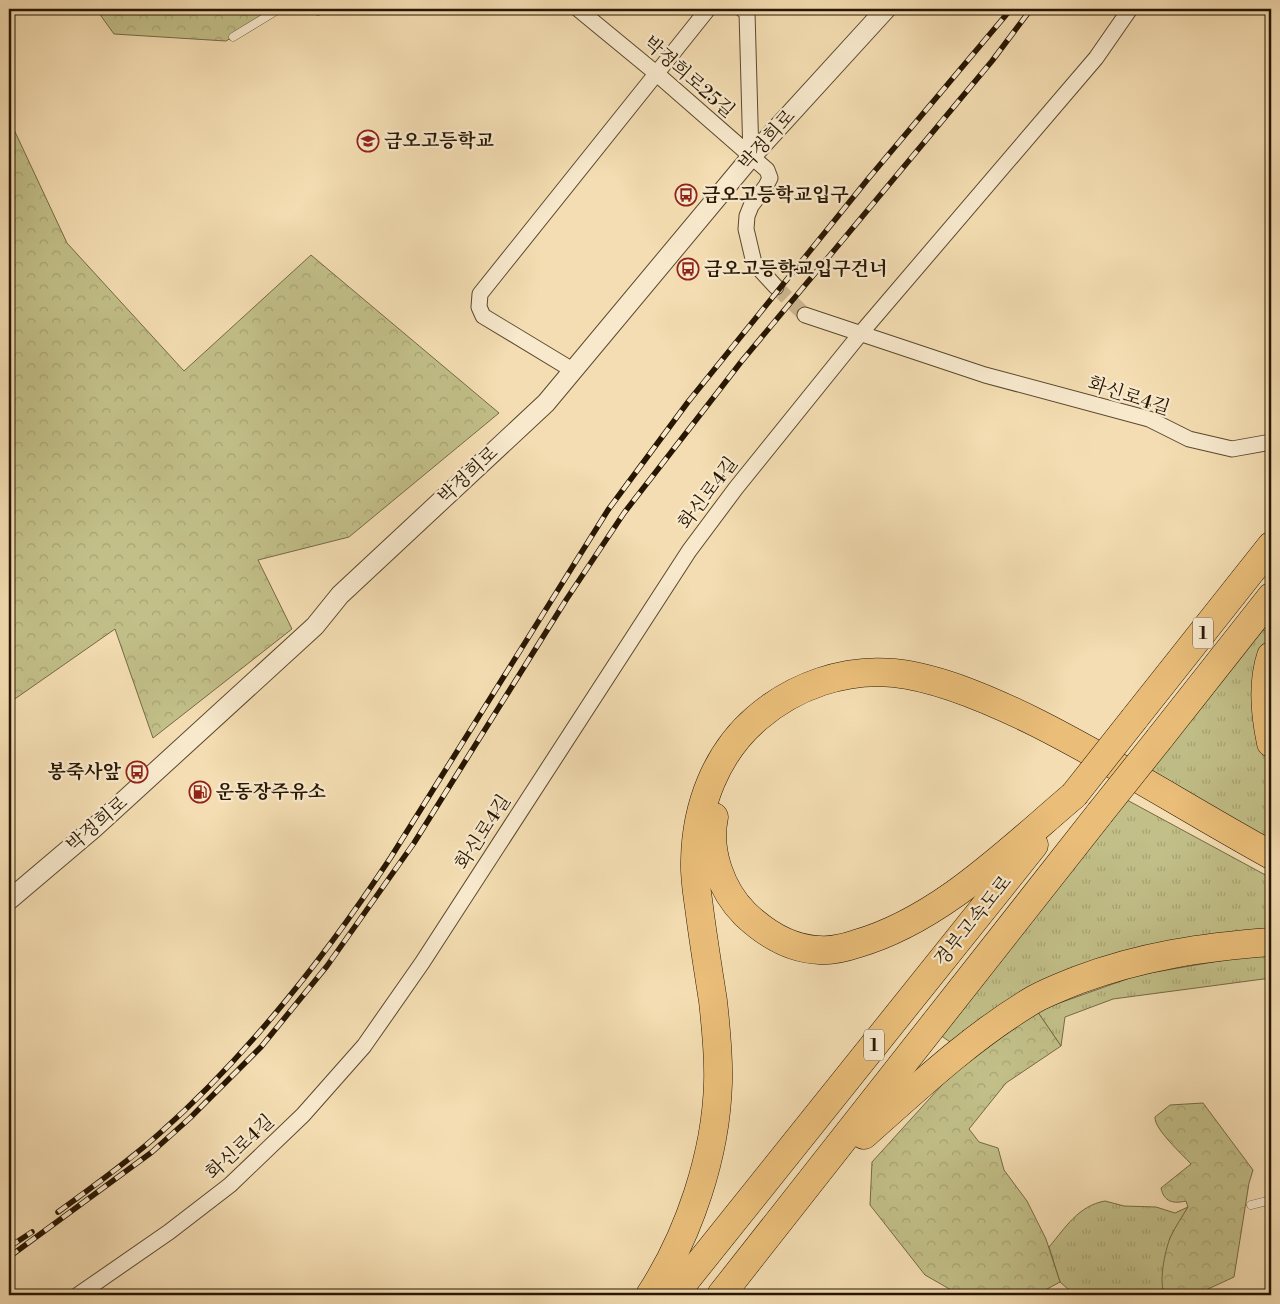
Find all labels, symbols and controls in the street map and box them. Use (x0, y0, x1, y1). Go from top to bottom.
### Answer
street label: 박정희로25길 (638, 31, 740, 123)
street label: 박정희로 (734, 105, 800, 175)
school or university icon: 금오고등학교 (356, 129, 380, 153)
place label: 금오고등학교 (384, 129, 494, 153)
bus stop icon: 금오고등학교입구 (674, 183, 698, 207)
place label: 금오고등학교입구 (702, 183, 849, 207)
bus stop icon: 금오고등학교입구건너 (676, 257, 700, 281)
place label: 금오고등학교입구건너 (704, 257, 888, 281)
street label: 화신로4길 (1085, 371, 1173, 421)
street label: 박정희로 (433, 441, 503, 509)
street label: 화신로4길 (673, 452, 743, 534)
road number: 1 (1193, 618, 1213, 648)
place label: 봉죽사앞 (48, 760, 122, 784)
bus stop icon: 봉죽사앞 (125, 760, 149, 784)
fuel station icon: 운동장주유소 (188, 780, 212, 804)
place label: 운동장주유소 (216, 780, 326, 804)
street label: 화신로4길 (450, 790, 516, 874)
street label: 박정희로 (61, 791, 133, 857)
street label: 경부고속도로 (929, 871, 1017, 971)
road number: 1 (864, 1030, 884, 1060)
street label: 화신로4길 (201, 1109, 279, 1185)

